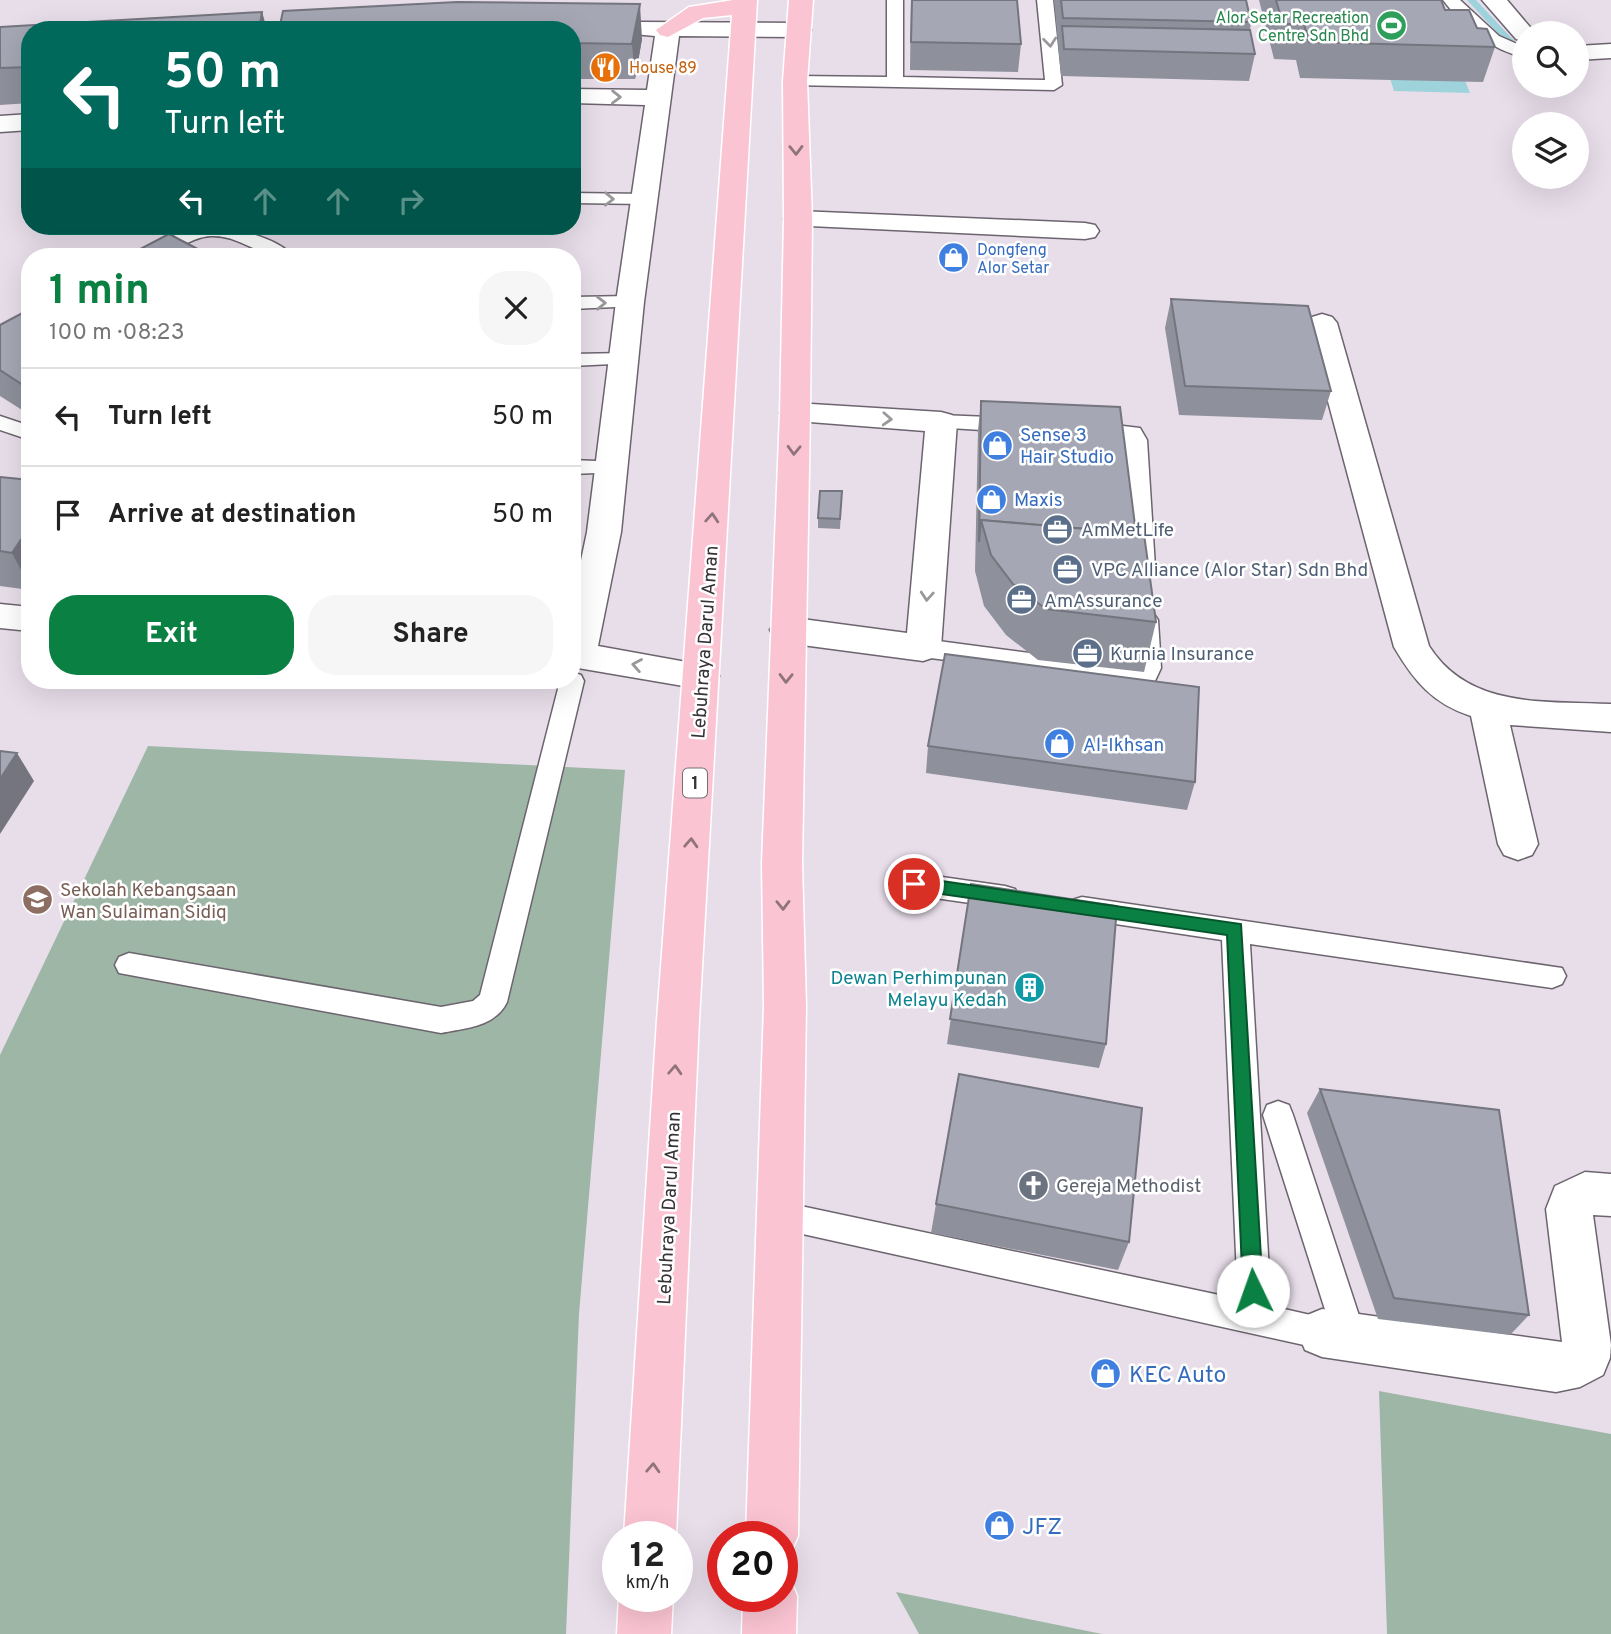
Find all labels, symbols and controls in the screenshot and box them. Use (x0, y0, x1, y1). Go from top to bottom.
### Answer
place label: Alor Setar Recreation Centre Sdn Bhd (1216, 9, 1369, 47)
sports icon: Alor Setar Recreation Centre Sdn Bhd (1375, 9, 1409, 43)
map controls (1512, 21, 1589, 189)
button: search (1512, 21, 1589, 98)
one-way arrow (1042, 36, 1057, 48)
text: 50 m (164, 44, 281, 106)
icon: left (49, 49, 140, 140)
restaurant icon: House 89 (589, 50, 623, 84)
place label: House 89 (629, 59, 697, 79)
one-way arrow (611, 89, 621, 105)
text: Turn left (164, 105, 285, 145)
button: layers (1512, 112, 1589, 189)
one-way arrow (789, 144, 804, 155)
icon: left (173, 182, 211, 220)
icon: ahead (246, 182, 284, 220)
icon: ahead (319, 182, 357, 220)
icon: right (392, 182, 430, 220)
one-way arrow (604, 191, 615, 206)
shop icon: Dongfeng Alor Setar (937, 241, 971, 275)
place label: Dongfeng Alor Setar (977, 241, 1049, 279)
text: 1 min (49, 266, 150, 319)
button: close (479, 271, 553, 345)
one-way arrow (596, 295, 607, 311)
text: 100 m · 08:23 (49, 319, 185, 348)
icon: left (49, 398, 87, 436)
text: Turn left (108, 401, 212, 434)
text: 50 m (492, 401, 553, 434)
one-way arrow (882, 411, 893, 426)
place label: Sense 3 Hair Studio (1020, 424, 1114, 470)
shop icon: Sense 3 Hair Studio (980, 428, 1014, 462)
one-way arrow (786, 445, 801, 456)
shop icon: Maxis (974, 482, 1008, 516)
place label: Maxis (1014, 489, 1063, 513)
icon: arrive (49, 496, 87, 534)
text: Arrive at destination (108, 499, 356, 532)
text: 50 m (492, 499, 553, 532)
one-way arrow (704, 512, 719, 523)
office icon: AmMetLife (1041, 512, 1075, 546)
place label: AmMetLife (1081, 519, 1174, 543)
street label: Lebuhraya Darul Aman (687, 545, 725, 740)
office icon: VPC Alliance (Alor Star) Sdn Bhd (1051, 552, 1085, 586)
place label: VPC Alliance (Alor Star) Sdn Bhd (1091, 559, 1368, 583)
office icon: AmAssurance (1004, 583, 1038, 617)
one-way arrow (920, 590, 935, 601)
place label: AmAssurance (1044, 590, 1162, 614)
button: Exit (49, 595, 294, 675)
button: Share (308, 595, 553, 675)
office icon: Kurnia Insurance (1070, 636, 1104, 670)
place label: Kurnia Insurance (1110, 643, 1254, 667)
one-way arrow (631, 658, 643, 673)
one-way arrow (778, 673, 794, 684)
shop icon: Al-Ikhsan (1043, 727, 1077, 761)
place label: Al-Ikhsan (1083, 734, 1164, 758)
road number: 1 (683, 768, 707, 798)
one-way arrow (683, 837, 698, 848)
pin (884, 854, 944, 914)
icon: arrive (895, 865, 933, 903)
place label: Sekolah Kebangsaan Wan Sulaiman Sidiq (60, 879, 236, 925)
school or university icon: Sekolah Kebangsaan Wan Sulaiman Sidiq (20, 883, 54, 917)
one-way arrow (775, 901, 791, 911)
place label: Dewan Perhimpunan Melayu Kedah (831, 967, 1007, 1013)
building icon: Dewan Perhimpunan Melayu Kedah (1013, 971, 1047, 1005)
one-way arrow (667, 1064, 682, 1075)
street label: Lebuhraya Darul Aman (653, 1111, 687, 1305)
church icon: Gereja Methodist (1016, 1168, 1050, 1202)
place label: Gereja Methodist (1056, 1175, 1201, 1199)
position arrow (1216, 1254, 1290, 1328)
shop icon: KEC Auto (1089, 1357, 1123, 1391)
place label: KEC Auto (1129, 1362, 1226, 1391)
one-way arrow (646, 1463, 661, 1474)
shop icon: JFZ (982, 1509, 1016, 1543)
place label: JFZ (1022, 1514, 1062, 1543)
speed limit sign: 20 (707, 1521, 798, 1612)
text: 12 (630, 1535, 665, 1579)
text: km/h (626, 1572, 669, 1595)

